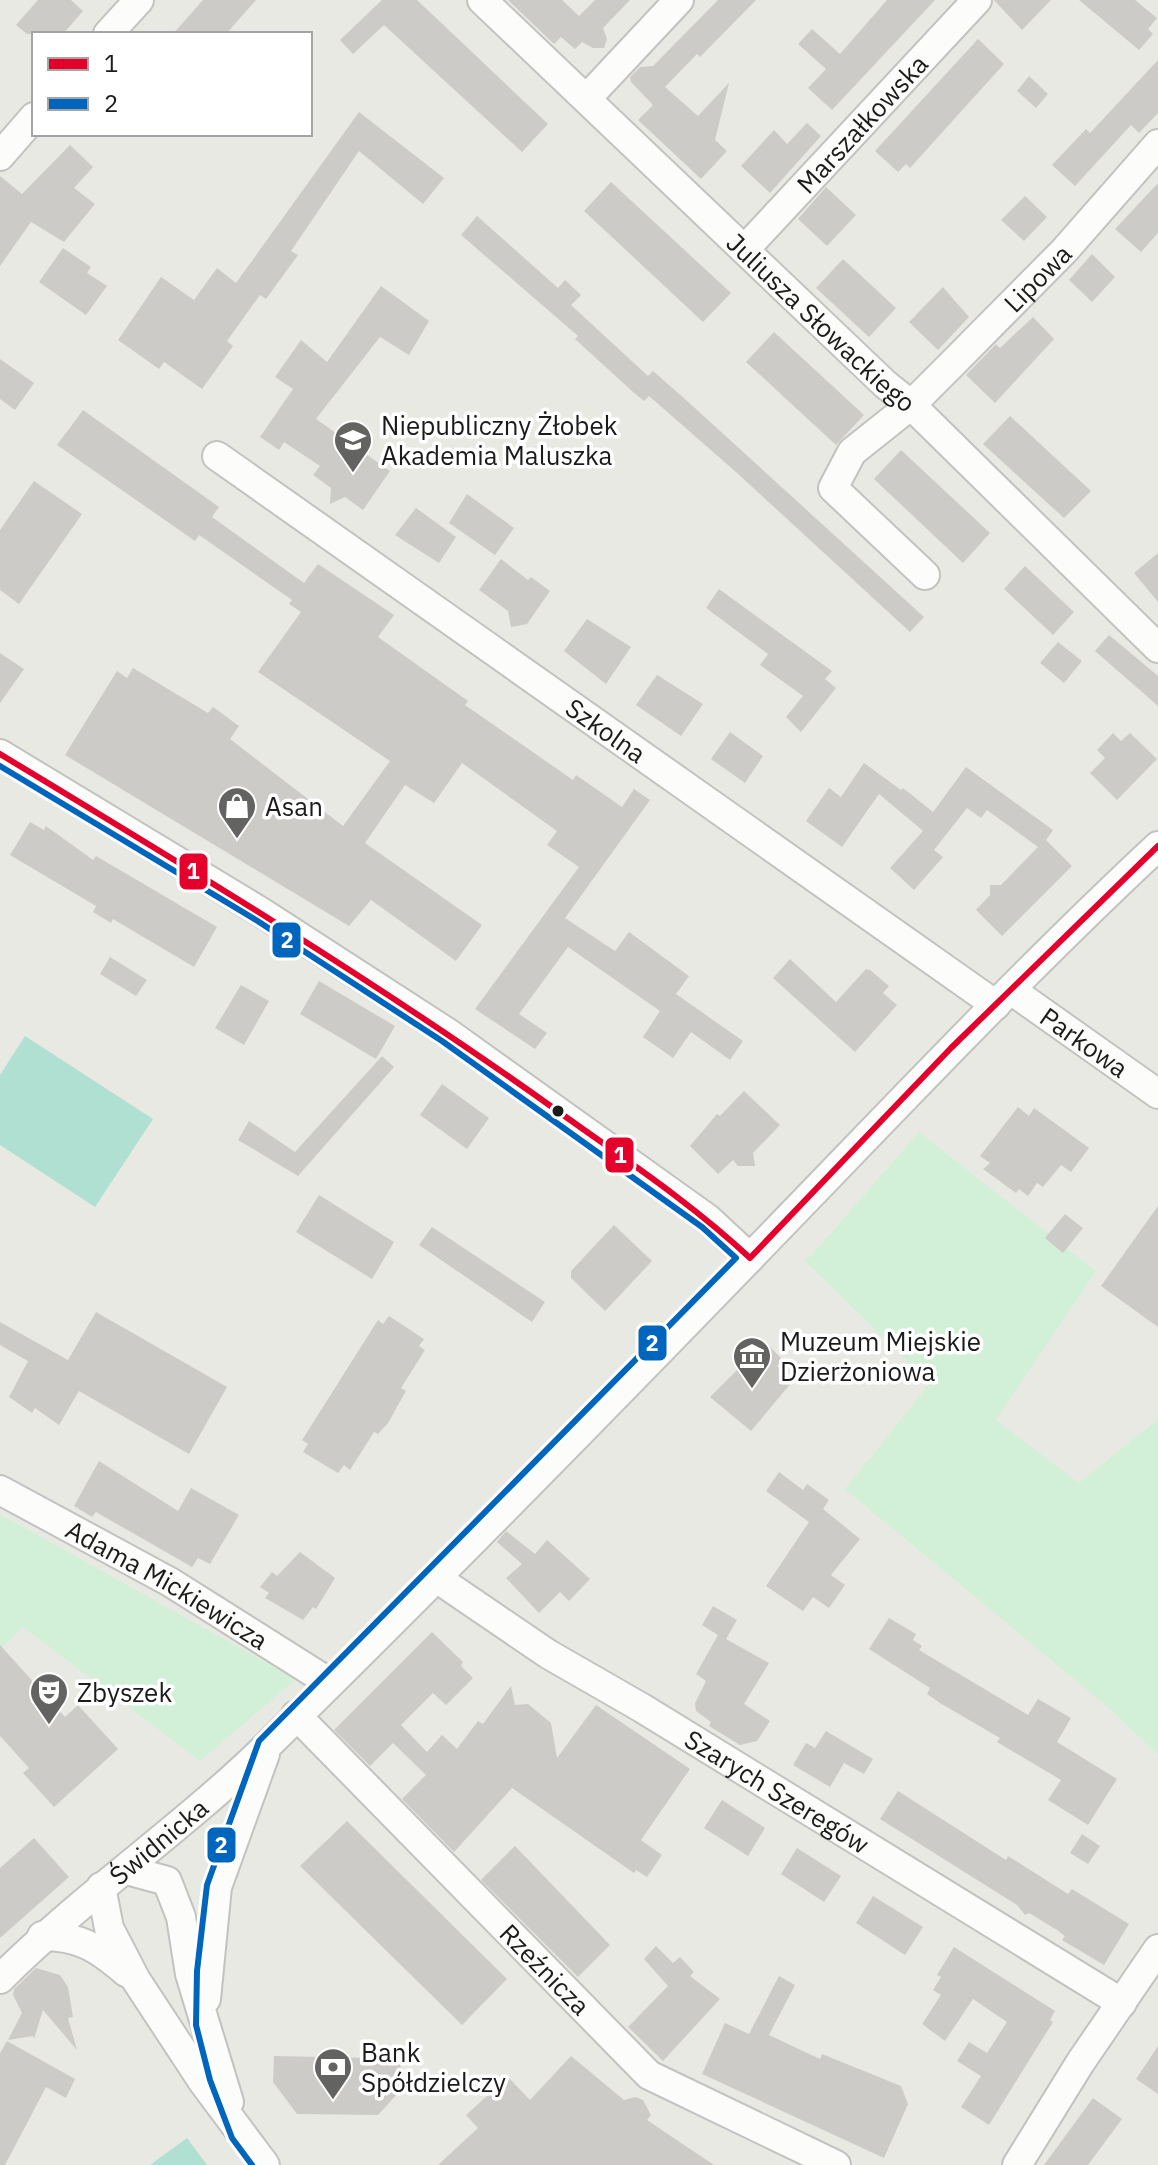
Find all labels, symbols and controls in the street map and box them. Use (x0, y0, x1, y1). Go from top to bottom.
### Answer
legend (32, 32, 312, 136)
text: 1 (104, 47, 118, 79)
street label: Marszałkowska (789, 47, 935, 200)
text: 2 (104, 87, 118, 119)
street label: Juliusza Słowackiego (720, 225, 923, 419)
street label: Lipowa (996, 236, 1079, 319)
place label: Niepubliczny Żłobek Akademia Maluszka (381, 408, 618, 472)
school or university icon: Niepubliczny Żłobek Akademia Maluszka (332, 419, 374, 474)
street label: Szkolna (559, 690, 653, 770)
shop icon: Asan (216, 785, 258, 840)
place label: Asan (265, 789, 323, 823)
line badge: 1 (178, 852, 209, 891)
text: 1 (186, 856, 200, 885)
line badge: 2 (271, 921, 302, 959)
text: 2 (280, 925, 294, 954)
street label: Parkowa (1034, 999, 1135, 1085)
unlabelled marker (550, 1103, 566, 1119)
line badge: 1 (604, 1136, 635, 1174)
text: 1 (613, 1140, 627, 1169)
line badge: 2 (637, 1324, 668, 1362)
place label: Muzeum Miejskie Dzierżoniowa (780, 1324, 981, 1388)
text: 2 (645, 1328, 659, 1357)
museum icon: Muzeum Miejskie Dzierżoniowa (731, 1335, 773, 1390)
street label: Adama Mickiewicza (60, 1512, 275, 1657)
theatre icon: Zbyszek (28, 1671, 70, 1726)
place label: Zbyszek (77, 1675, 172, 1709)
street label: Szarych Szeregów (679, 1722, 876, 1861)
street label: Świdnicka (102, 1790, 215, 1892)
line badge: 2 (206, 1826, 237, 1864)
text: 2 (214, 1830, 228, 1859)
street label: Rzeźnicza (493, 1916, 598, 2022)
place label: Bank Spółdzielczy (361, 2035, 506, 2099)
bank icon: Bank Spółdzielczy (312, 2046, 354, 2101)

